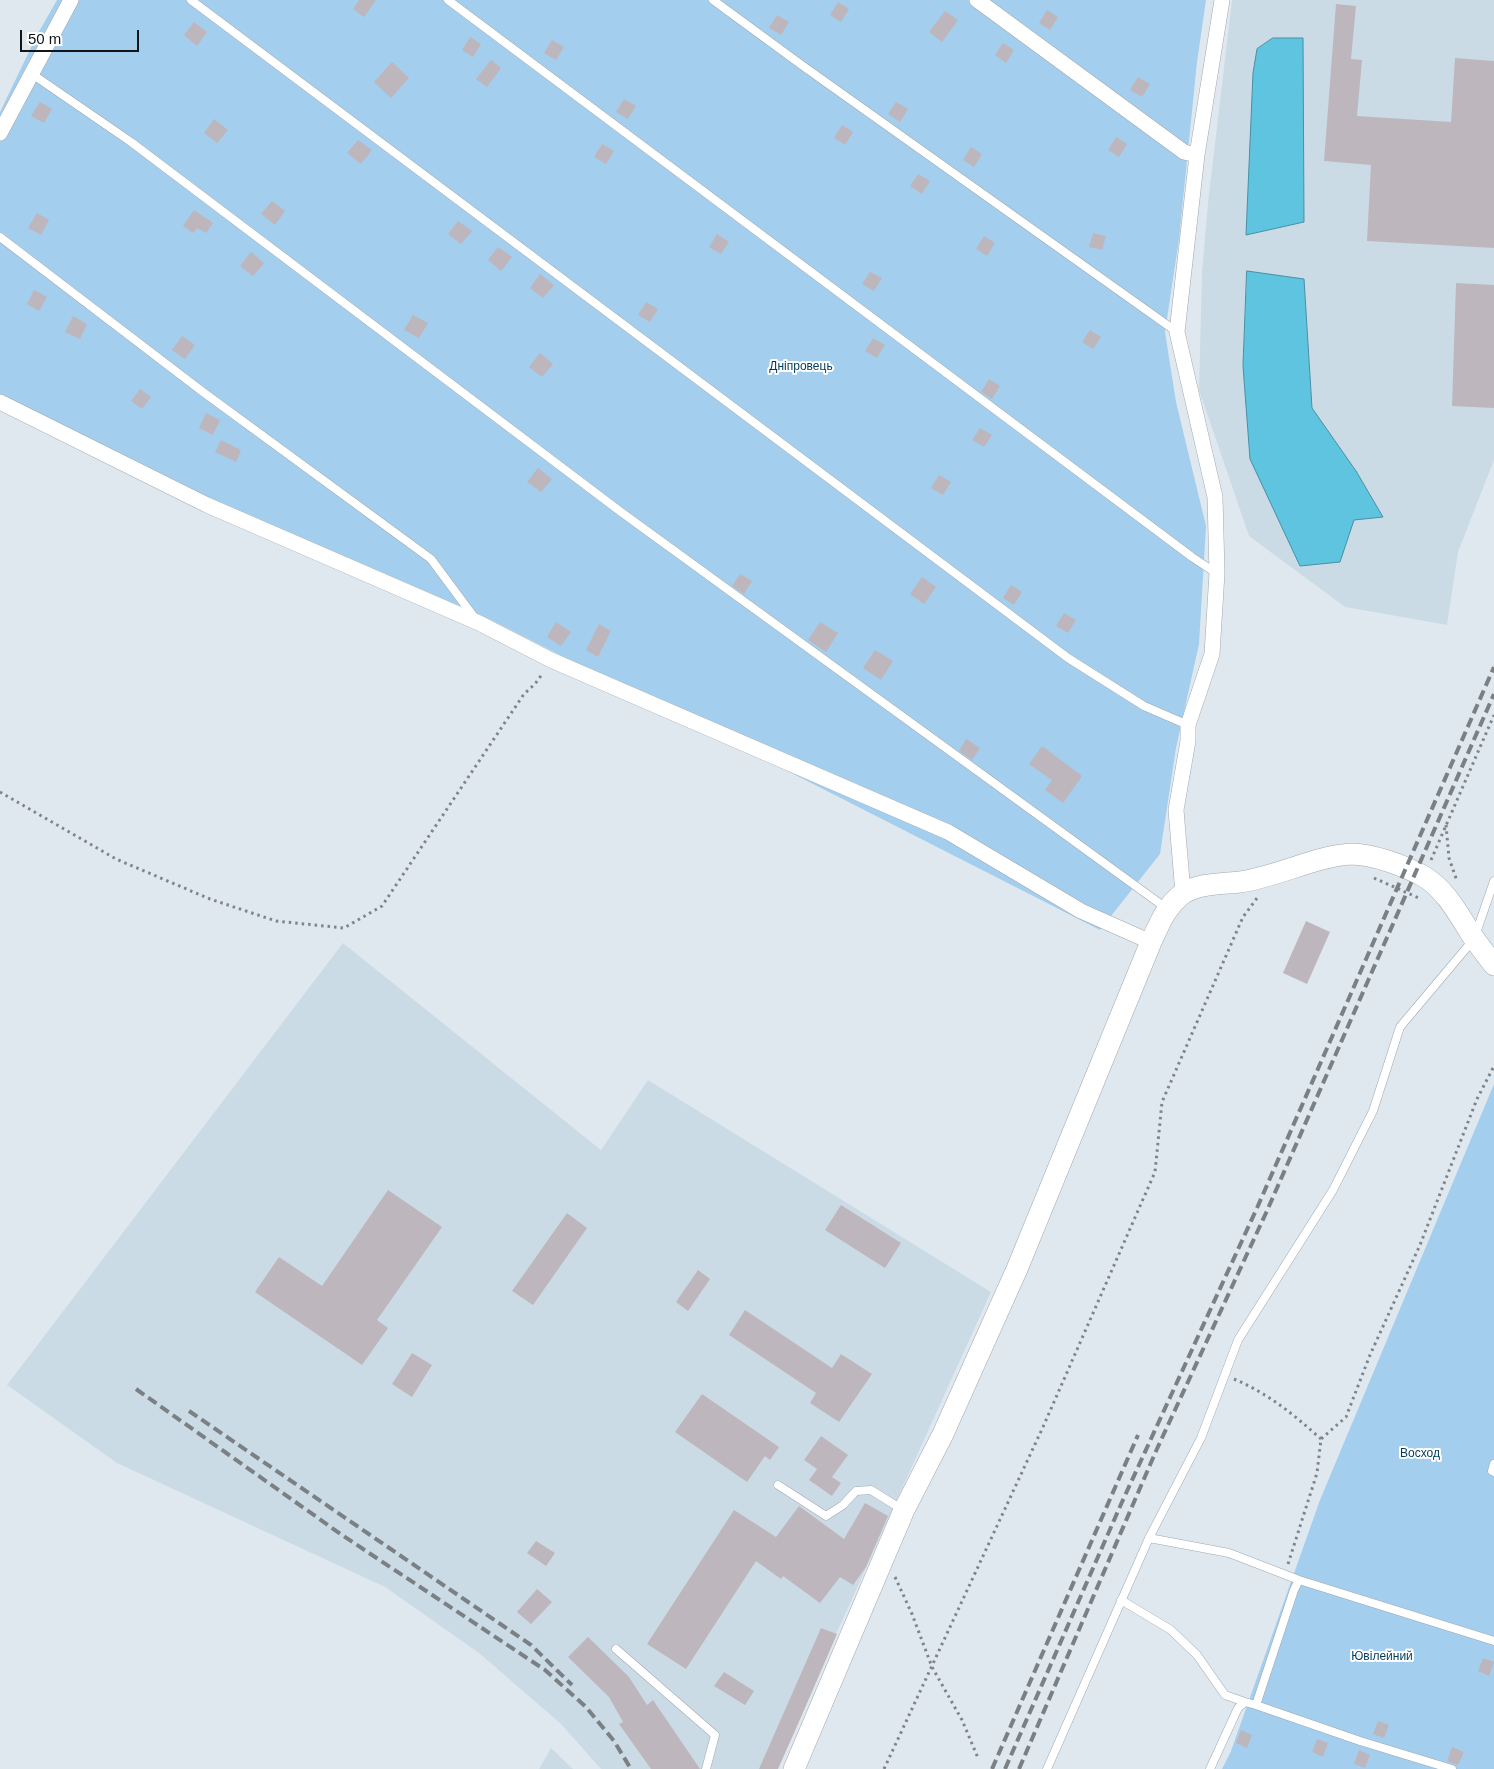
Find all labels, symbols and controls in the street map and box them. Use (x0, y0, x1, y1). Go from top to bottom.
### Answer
scale bar (22, 20, 141, 52)
text: 50 m (28, 30, 61, 47)
park label: Дніпровець (769, 360, 833, 374)
park label: Восход (1400, 1447, 1440, 1461)
park label: Ювілейний (1351, 1650, 1413, 1664)

